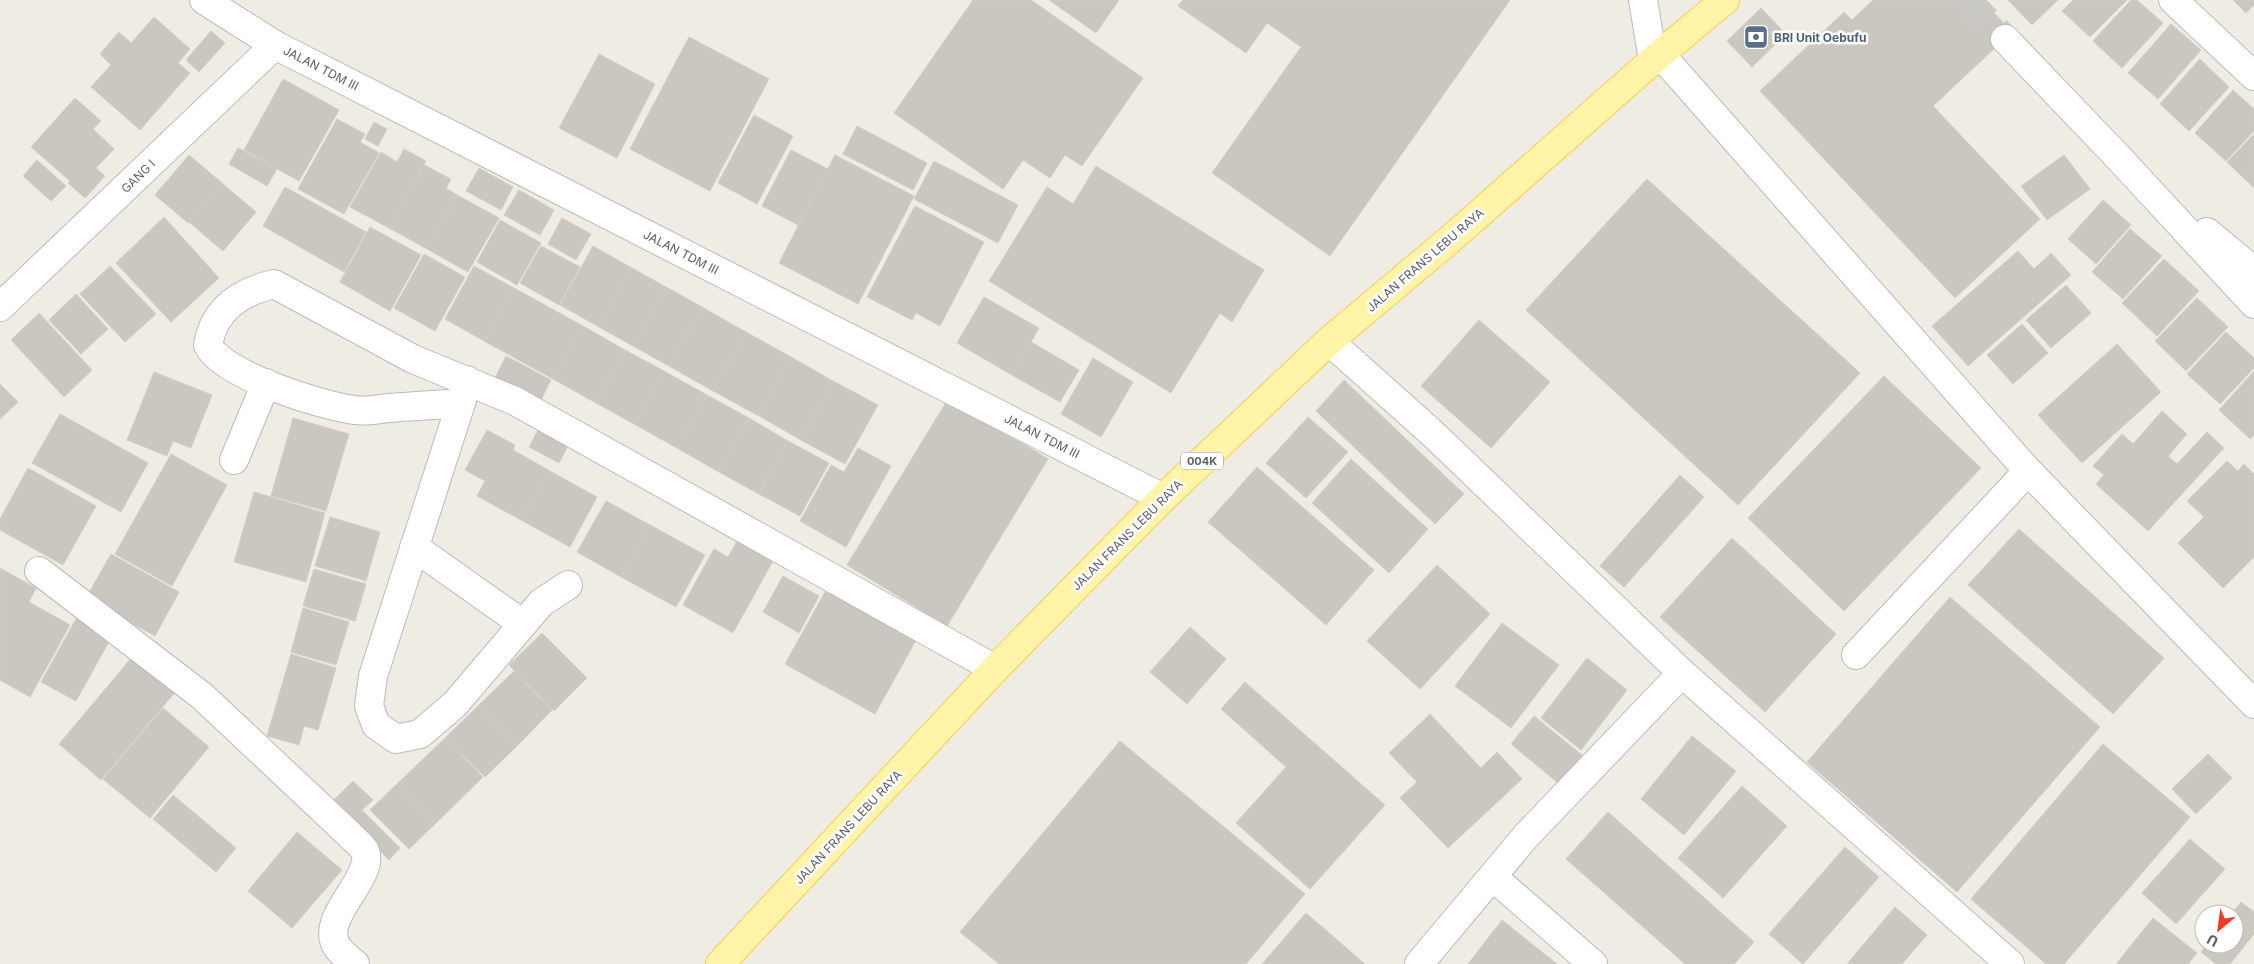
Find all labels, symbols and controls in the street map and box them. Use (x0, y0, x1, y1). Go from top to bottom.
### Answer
bank icon: BRI Unit Oebufu (1743, 24, 1769, 50)
place label: BRI Unit Oebufu (1774, 30, 1866, 45)
street label: JALAN TDM III (281, 43, 361, 93)
street label: GANG I (118, 156, 158, 196)
street label: JALAN FRANS LEBU RAYA (1363, 205, 1487, 315)
street label: JALAN TDM III (641, 227, 721, 277)
street label: JALAN TDM III (1002, 411, 1082, 461)
road number: 004K (1181, 452, 1223, 470)
street label: JALAN FRANS LEBU RAYA (1069, 477, 1185, 593)
street label: JALAN FRANS LEBU RAYA (791, 767, 905, 887)
north arrow (2194, 904, 2244, 954)
text: U (2204, 931, 2221, 951)

